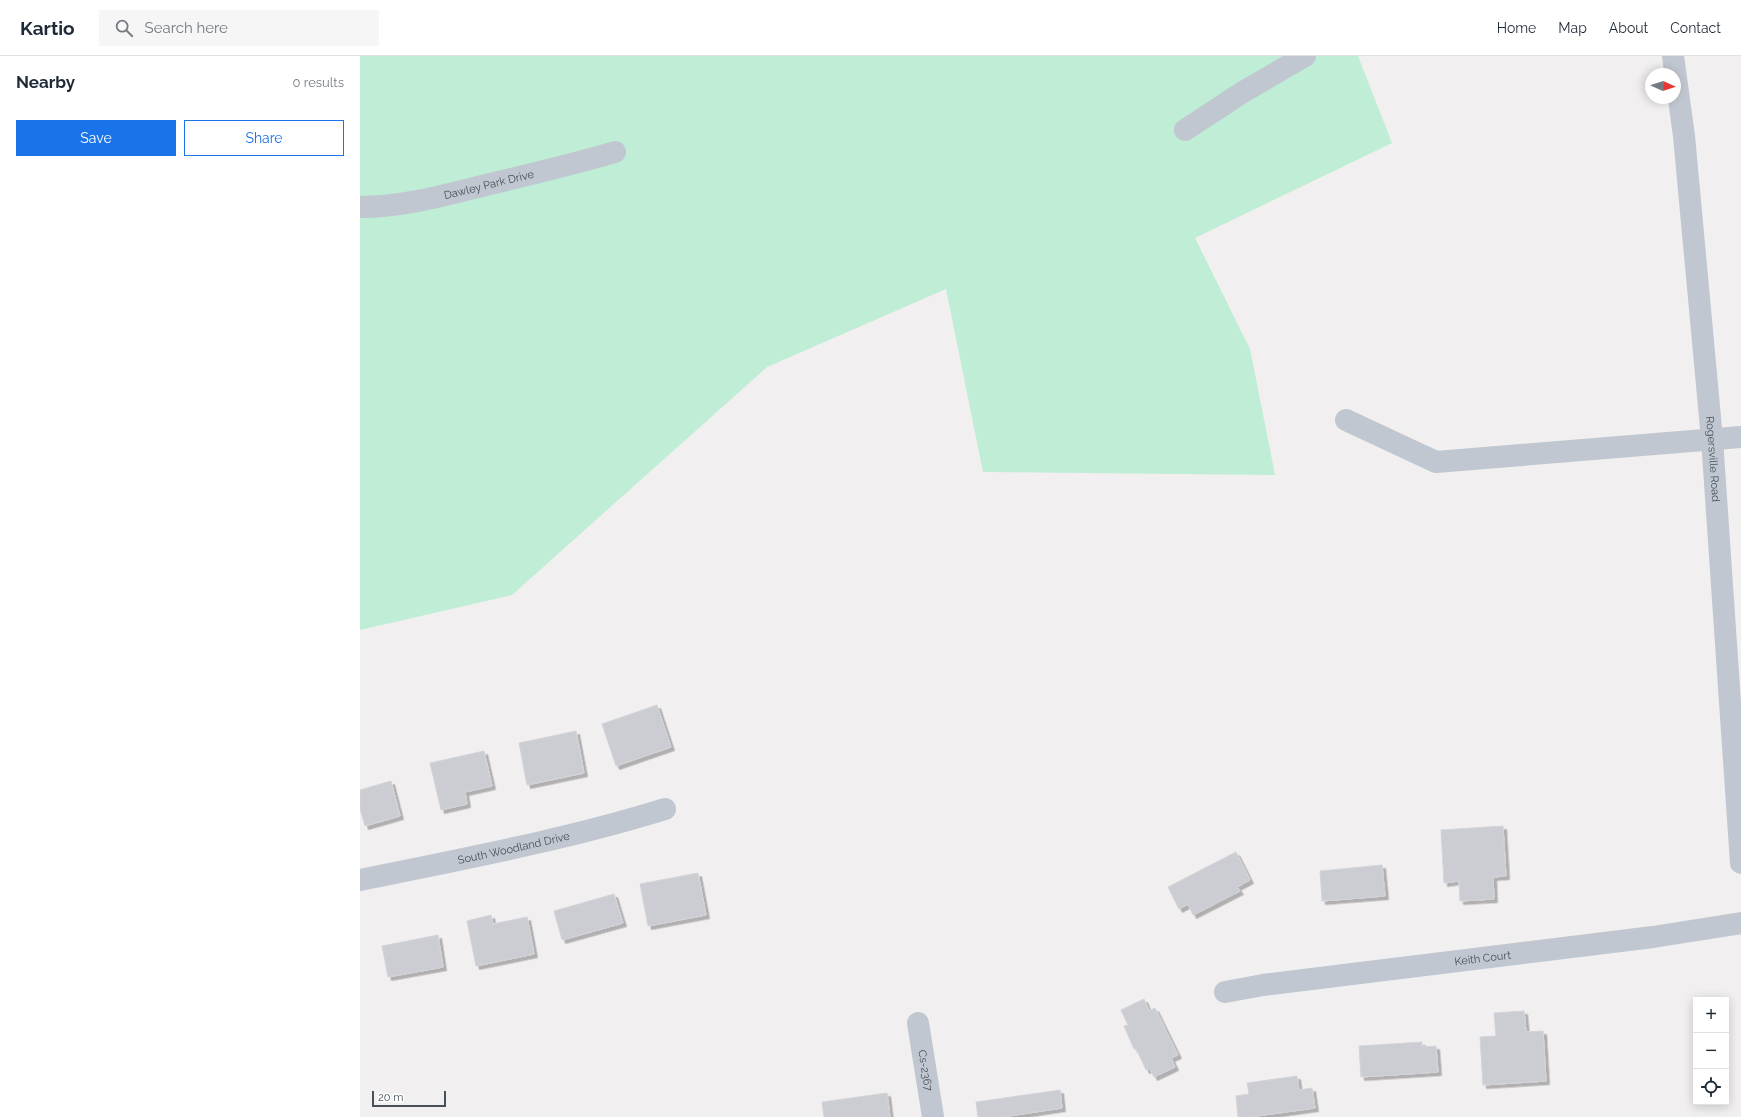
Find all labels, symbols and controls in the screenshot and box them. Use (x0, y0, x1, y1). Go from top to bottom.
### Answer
search box (99, 10, 379, 46)
text: Kartio (20, 17, 75, 39)
icon: search (113, 17, 135, 39)
text: Search here (145, 19, 228, 37)
text: Home (1497, 20, 1536, 36)
text: Map (1558, 20, 1587, 36)
text: About (1609, 20, 1648, 36)
text: Contact (1670, 20, 1721, 36)
north arrow (1645, 68, 1681, 104)
text: Nearby (16, 72, 75, 92)
text: 0 results (293, 75, 344, 90)
button: Save (16, 120, 176, 156)
button: Share (184, 120, 344, 156)
street label: Dawley Park Drive (443, 167, 536, 202)
street label: Rogersville Road (1703, 416, 1723, 502)
street label: South Woodland Drive (456, 829, 572, 866)
street label: Keith Court (1454, 948, 1512, 968)
map controls (1693, 997, 1729, 1105)
button: + (1693, 997, 1729, 1033)
button: − (1693, 1033, 1729, 1069)
street label: Cs-2367 (916, 1049, 935, 1092)
button: locate (1693, 1069, 1729, 1105)
scale bar (372, 1089, 446, 1108)
text: 20 m (378, 1091, 403, 1104)

